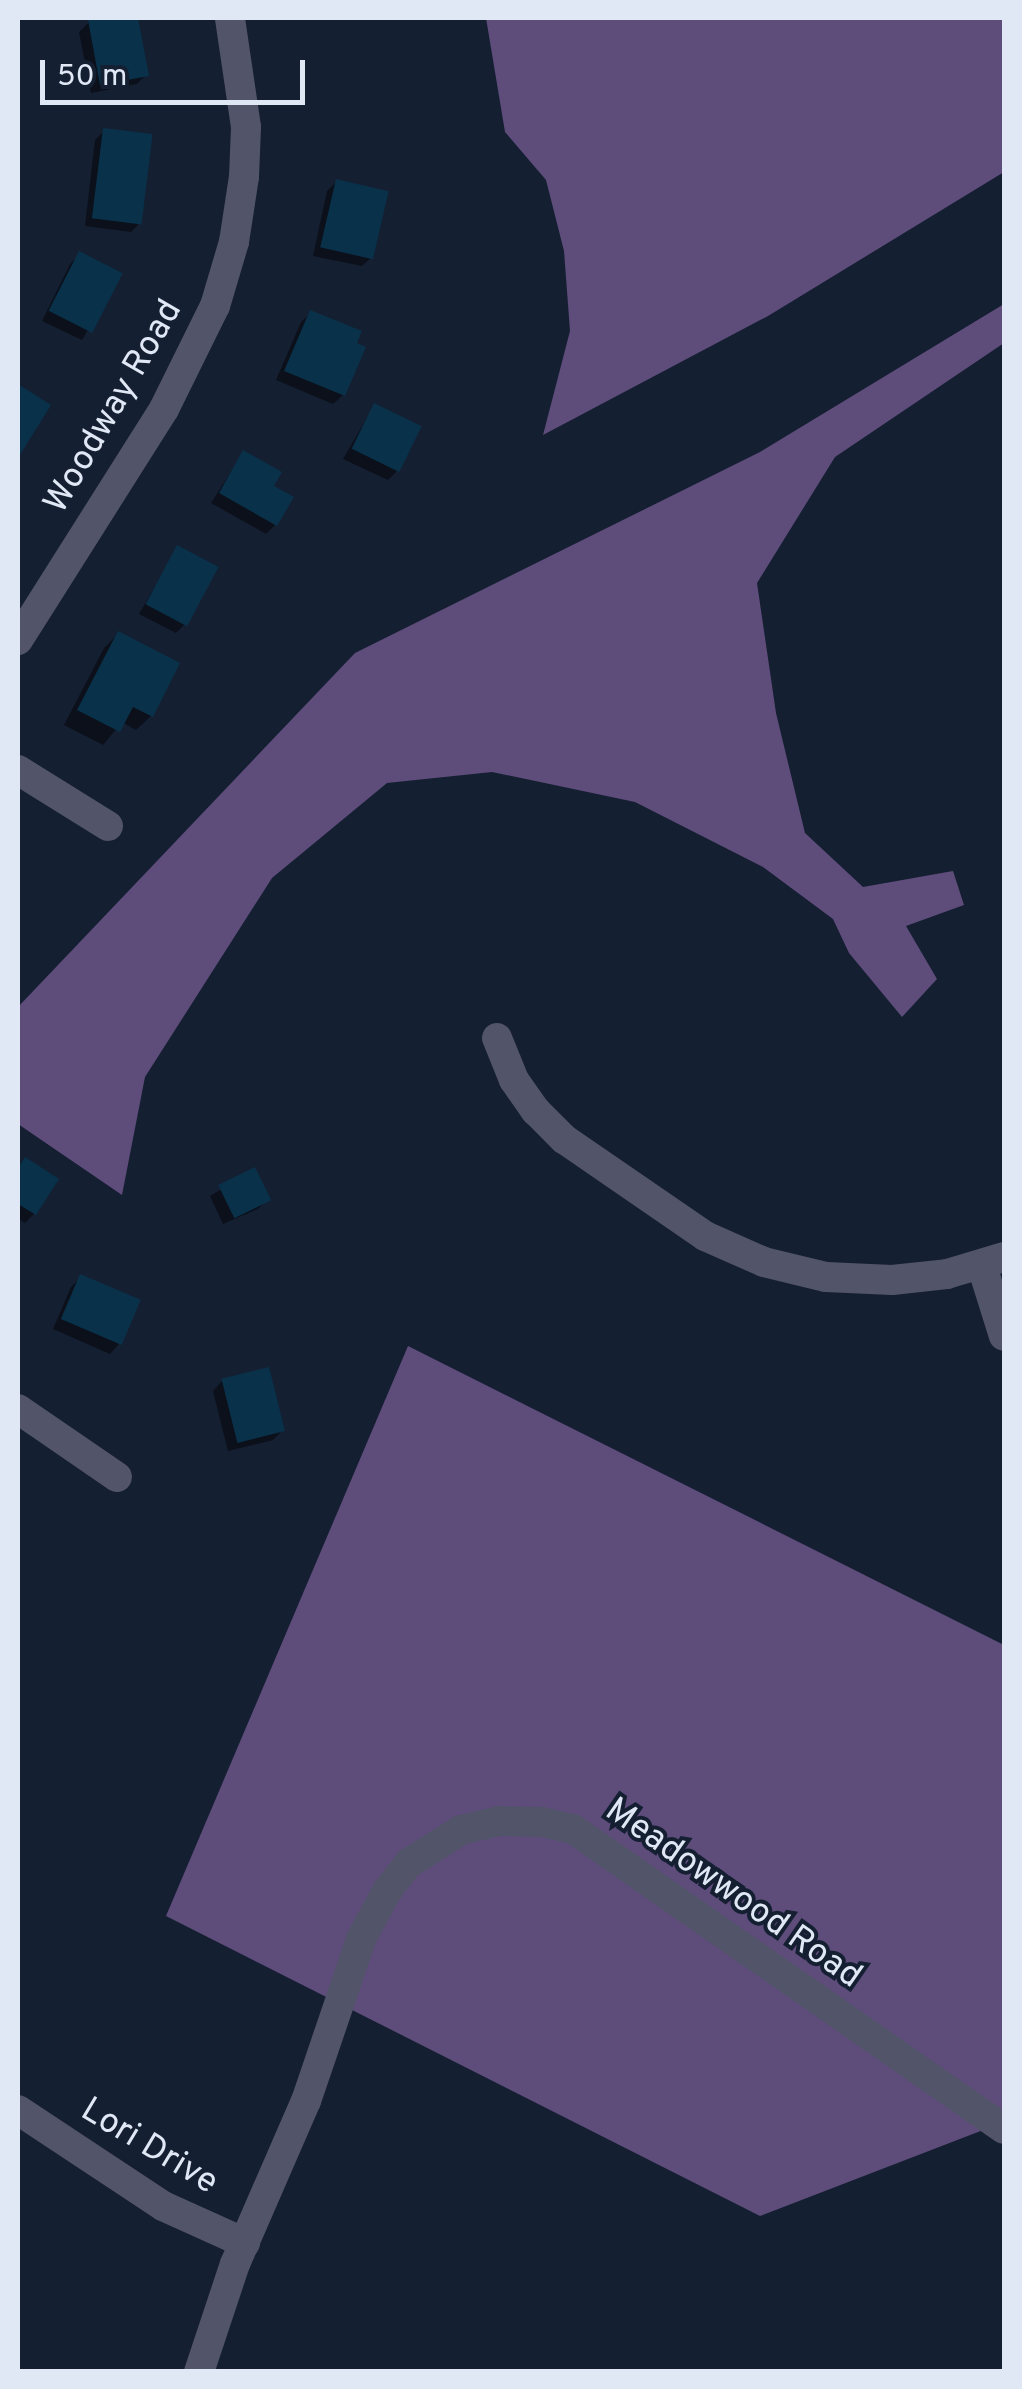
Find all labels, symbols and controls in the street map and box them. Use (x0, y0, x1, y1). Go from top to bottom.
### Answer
scale bar (45, 40, 310, 102)
text: 50 m (57, 59, 127, 96)
street label: Woodway Road (36, 293, 192, 521)
street label: Meadowwood Road (597, 1790, 869, 1998)
street label: Lori Drive (73, 2090, 225, 2204)

